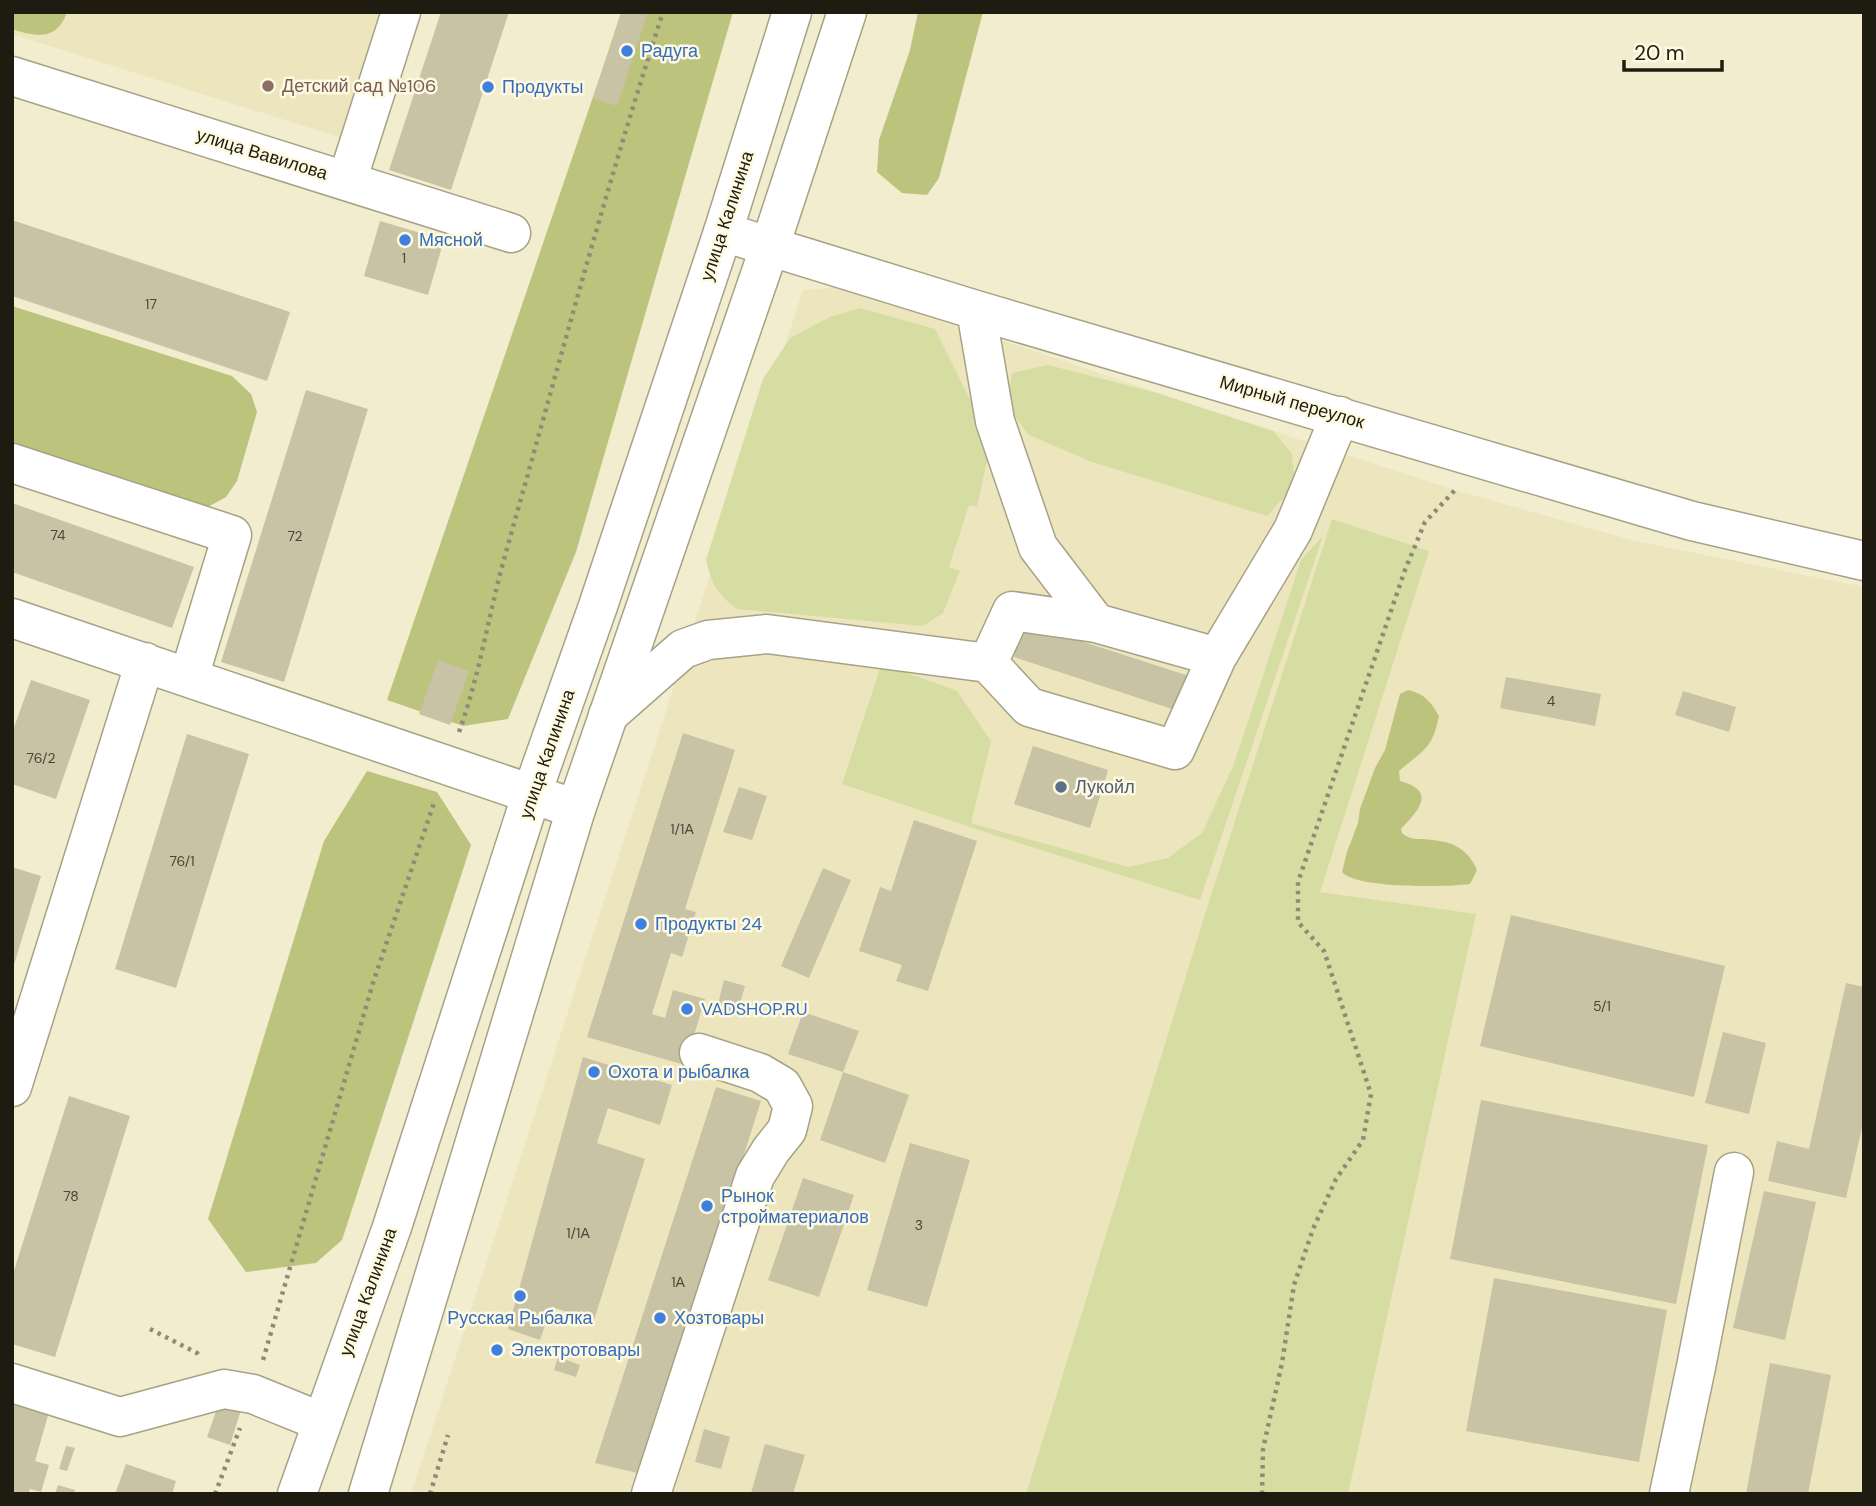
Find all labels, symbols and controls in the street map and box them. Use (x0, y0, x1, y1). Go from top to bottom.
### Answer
scale bar (1624, 28, 1722, 72)
place label: Радуга (641, 39, 699, 63)
text: 20 m (1634, 39, 1685, 67)
marker: Радуга (619, 43, 635, 59)
place label: Детский сад №106 (282, 74, 436, 98)
place label: Продукты (502, 75, 583, 99)
marker: Детский сад №106 (260, 78, 276, 94)
marker: Продукты (480, 79, 496, 95)
street label: улица Вавилова (193, 123, 331, 186)
street label: улица Калинина (695, 147, 760, 284)
place label: Мясной (419, 228, 483, 252)
marker: Мясной (397, 232, 413, 248)
house number: 1 (402, 249, 406, 267)
house number: 17 (145, 295, 157, 313)
street label: Мирный переулок (1217, 370, 1367, 434)
house number: 74 (50, 526, 66, 544)
house number: 72 (287, 527, 303, 545)
street label: улица Калинина (514, 685, 581, 822)
house number: 4 (1547, 692, 1556, 710)
house number: 76/2 (27, 749, 55, 767)
place label: Лукойл (1075, 775, 1135, 799)
marker: Лукойл (1053, 779, 1069, 795)
house number: 1/1А (670, 820, 694, 838)
house number: 76/1 (169, 852, 195, 870)
place label: Продукты 24 (655, 912, 762, 936)
marker: Продукты 24 (633, 916, 649, 932)
place label: VADSHOP.RU (701, 997, 808, 1021)
house number: 5/1 (1593, 997, 1611, 1015)
marker: VADSHOP.RU (679, 1001, 695, 1017)
place label: Охота и рыбалка (608, 1060, 751, 1084)
marker: Охота и рыбалка (586, 1064, 602, 1080)
place label: Рынок стройматериалов (721, 1184, 869, 1229)
house number: 78 (63, 1187, 79, 1205)
marker: Рынок стройматериалов (699, 1198, 715, 1214)
house number: 3 (915, 1216, 923, 1234)
street label: улица Калинина (334, 1223, 403, 1360)
house number: 1/1А (566, 1224, 590, 1242)
house number: 1А (671, 1273, 686, 1291)
marker: Русская Рыбалка (512, 1288, 528, 1304)
place label: Русская Рыбалка (447, 1306, 594, 1330)
place label: Хозтовары (674, 1306, 764, 1330)
marker: Хозтовары (652, 1310, 668, 1326)
place label: Электротовары (511, 1338, 640, 1362)
marker: Электротовары (489, 1342, 505, 1358)

